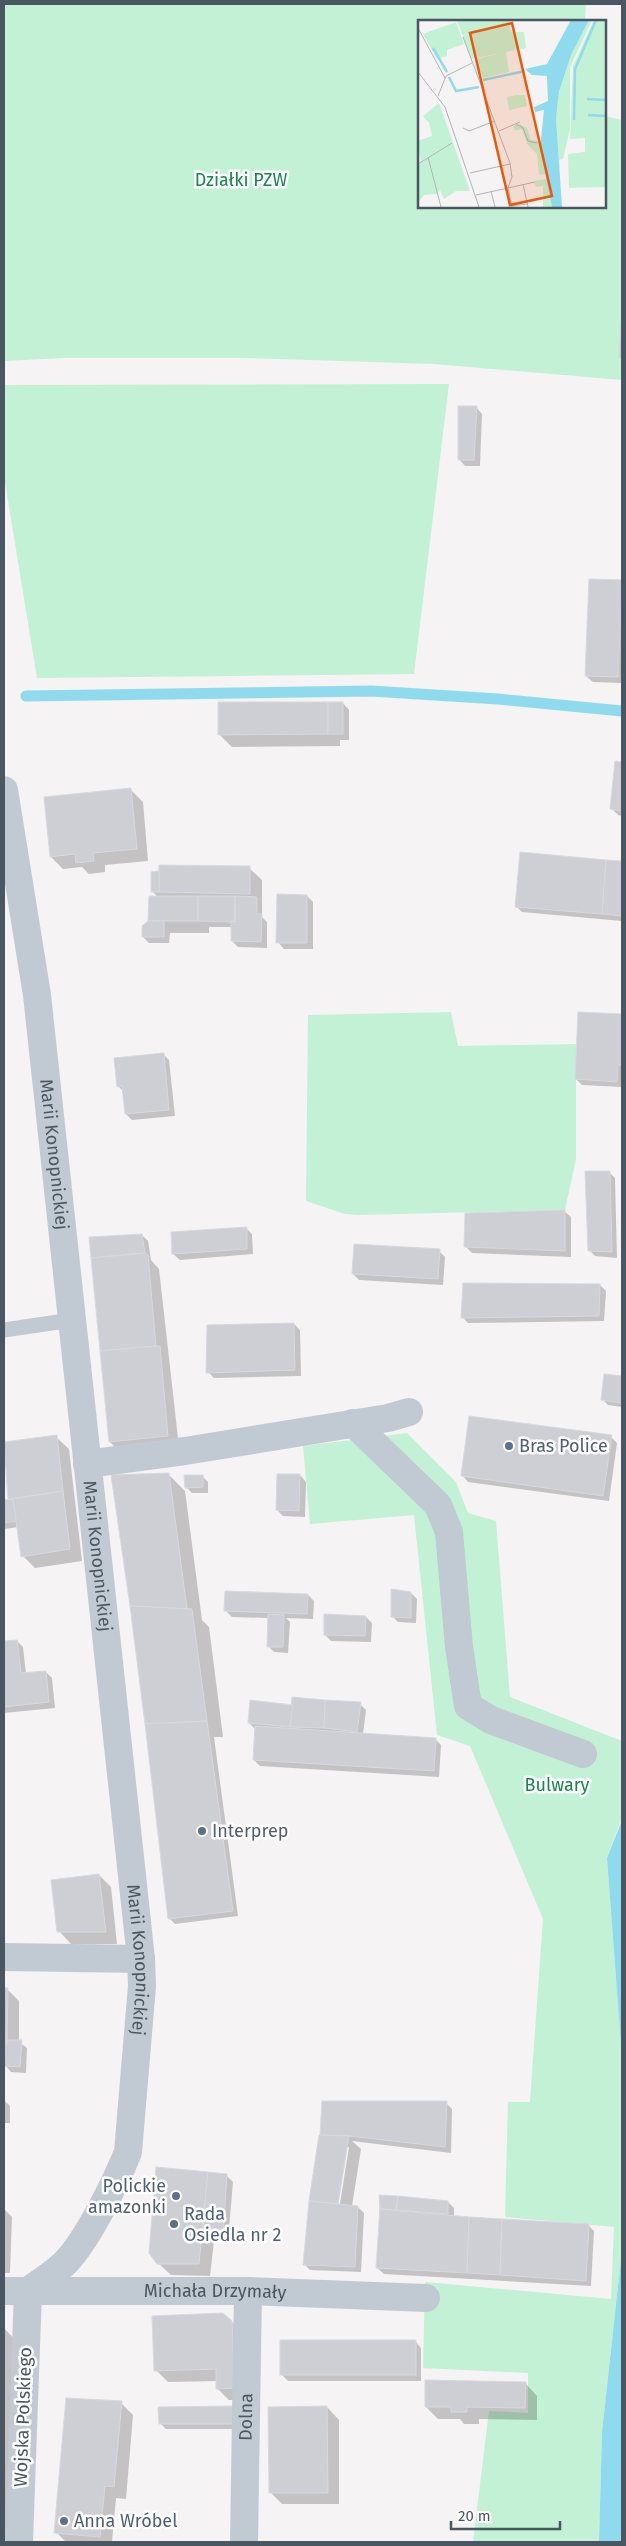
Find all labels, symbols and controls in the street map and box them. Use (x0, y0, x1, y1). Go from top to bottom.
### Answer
inset map (418, 20, 606, 208)
park label: Działki PZW (195, 169, 287, 191)
street label: Marii Konopnickiej (35, 1078, 73, 1231)
place label: Bras Police (519, 1435, 608, 1457)
marker: Bras Police (503, 1440, 515, 1452)
street label: Marii Konopnickiej (78, 1479, 117, 1633)
park label: Bulwary (525, 1774, 590, 1796)
place label: Interprep (212, 1820, 288, 1842)
marker: Interprep (196, 1825, 208, 1837)
street label: Marii Konopnickiej (122, 1883, 153, 2036)
place label: Polickie amazonki (88, 2175, 166, 2218)
marker: Polickie amazonki (170, 2190, 182, 2202)
place label: Rada Osiedla nr 2 (184, 2203, 282, 2246)
marker: Rada Osiedla nr 2 (168, 2218, 180, 2230)
street label: Michała Drzymały (144, 2280, 287, 2304)
street label: Wojska Polskiego (10, 2347, 36, 2487)
street label: Dolna (235, 2393, 257, 2441)
scale bar (451, 2498, 560, 2530)
text: 20 m (458, 2507, 491, 2525)
place label: Anna Wróbel (74, 2510, 177, 2532)
marker: Anna Wróbel (58, 2515, 70, 2527)

